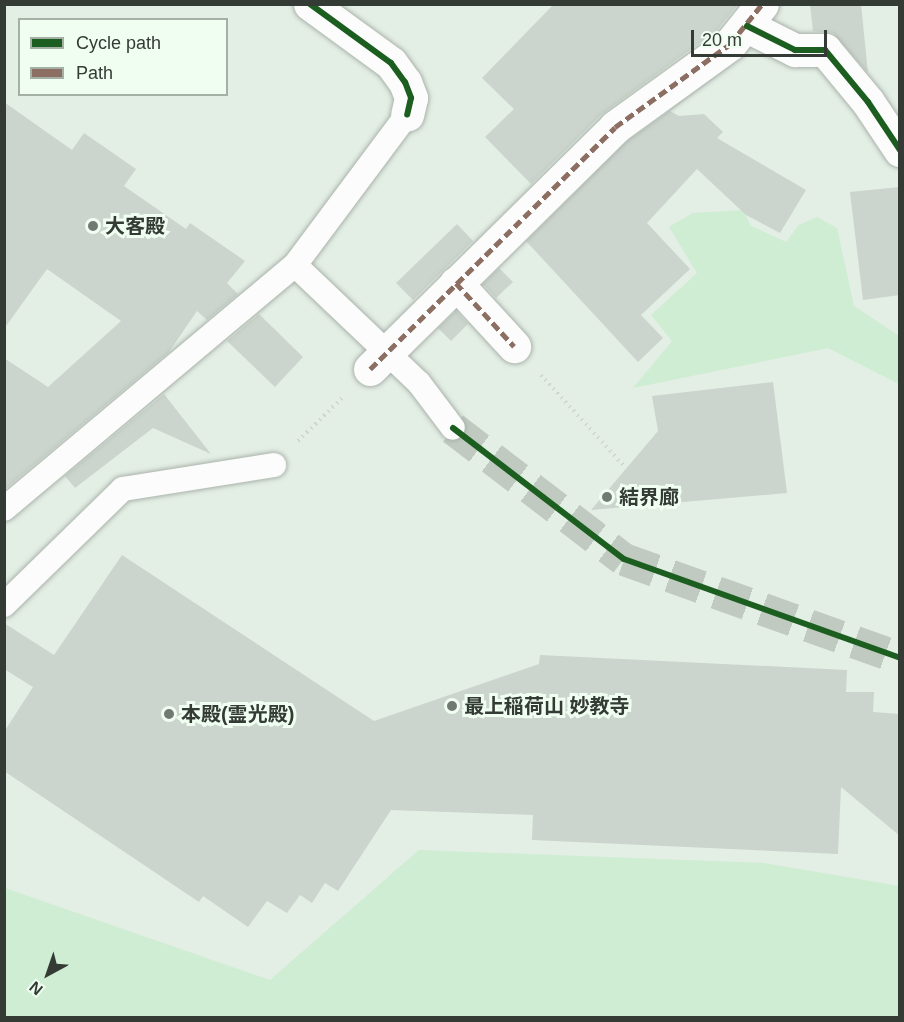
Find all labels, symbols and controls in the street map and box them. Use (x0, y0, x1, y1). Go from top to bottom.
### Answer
legend (18, 18, 228, 96)
scale bar (694, 18, 830, 56)
text: 20 m (702, 30, 742, 50)
text: Cycle path (76, 33, 161, 53)
text: Path (76, 63, 113, 83)
place label: 大客殿 (105, 214, 165, 238)
marker: 大客殿 (86, 219, 100, 233)
place label: 結界廊 (619, 485, 679, 509)
marker: 結界廊 (600, 490, 614, 504)
place label: 最上稲荷山 妙教寺 (464, 694, 630, 718)
marker: 最上稲荷山 妙教寺 (445, 699, 459, 713)
place label: 本殿(霊光殿) (181, 702, 294, 726)
marker: 本殿(霊光殿) (162, 707, 176, 721)
north arrow (18, 944, 78, 1004)
text: N (26, 978, 46, 998)

